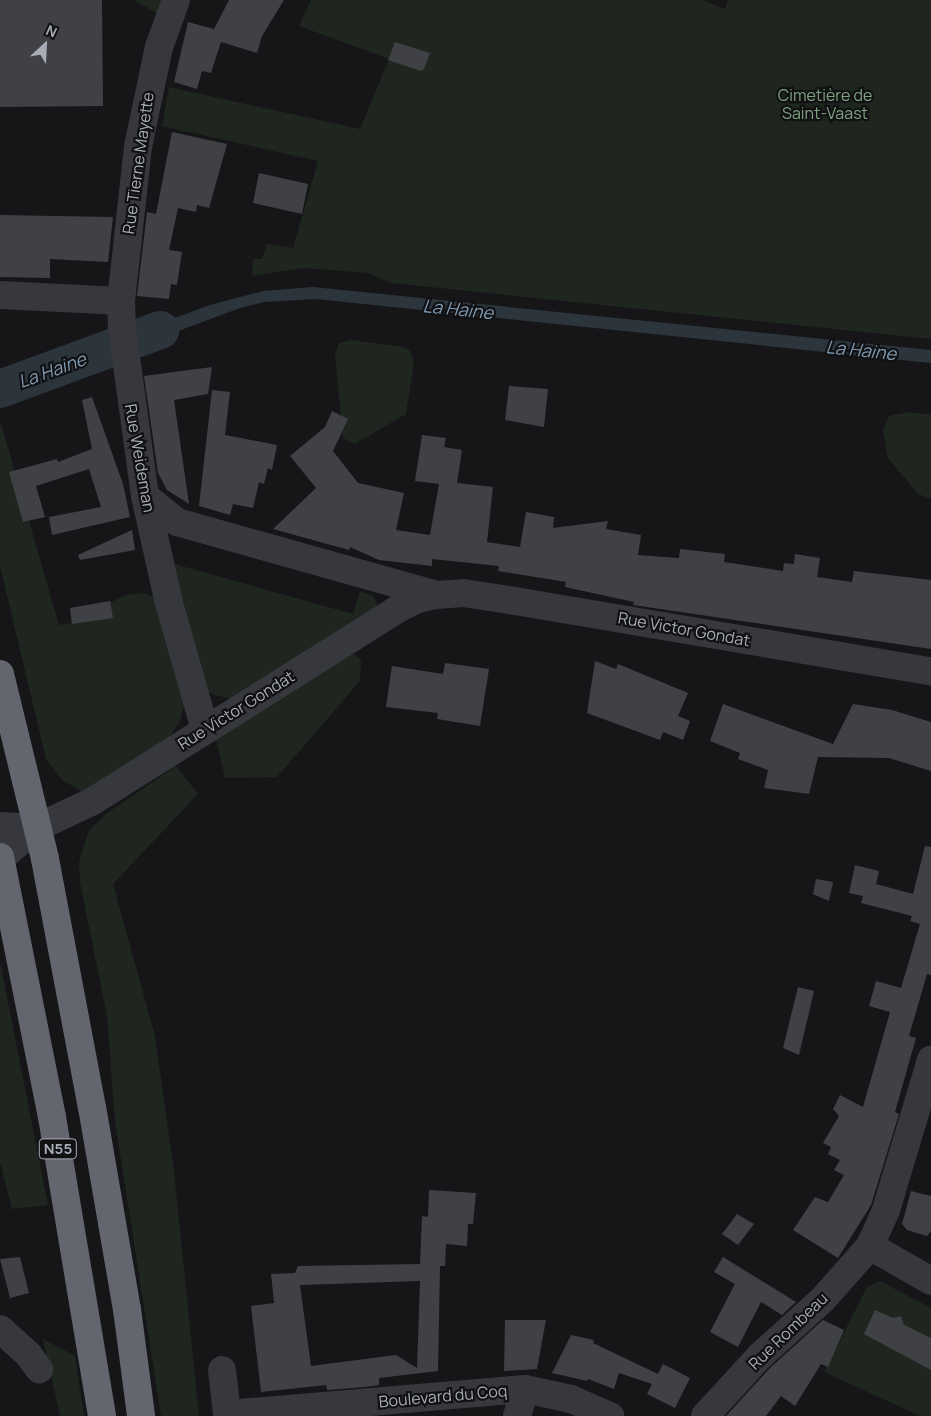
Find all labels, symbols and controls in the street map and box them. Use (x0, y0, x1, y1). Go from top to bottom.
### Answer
north arrow (20, 20, 70, 70)
text: N (43, 20, 60, 42)
park label: Cimetière de Saint-Vaast (778, 85, 872, 123)
street label: Rue Tierne Mayette (119, 91, 157, 235)
water label: La Haine (422, 295, 494, 323)
water label: La Haine (825, 336, 897, 364)
water label: La Haine (15, 348, 89, 392)
street label: Rue Weideman (121, 402, 159, 514)
street label: Rue Victor Gondat (617, 608, 751, 650)
street label: Rue Victor Gondat (174, 666, 298, 754)
road number: N55 (38, 1136, 78, 1162)
street label: Rue Rombeau (745, 1289, 831, 1373)
street label: Boulevard du Coq (378, 1381, 508, 1411)

